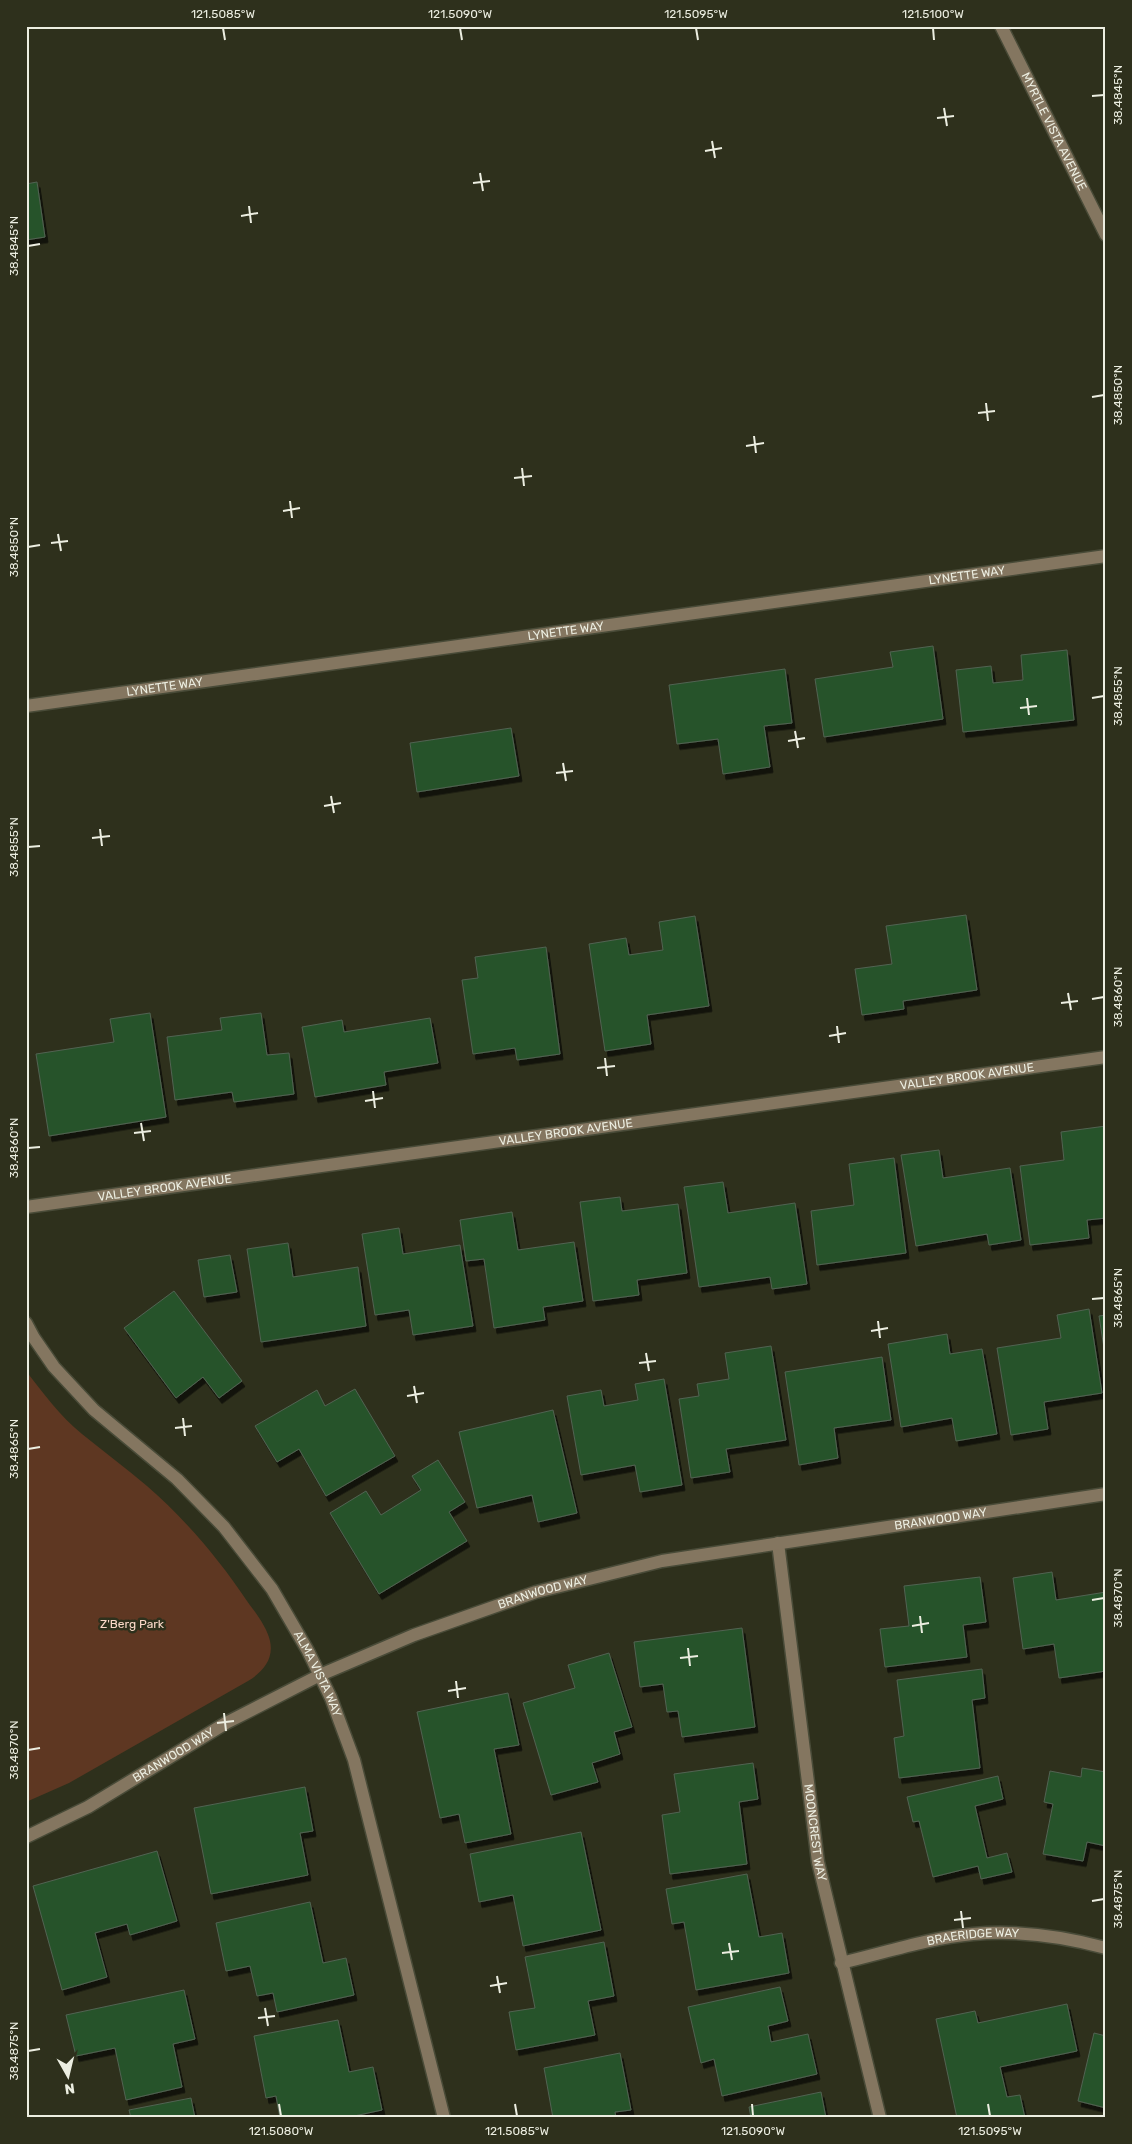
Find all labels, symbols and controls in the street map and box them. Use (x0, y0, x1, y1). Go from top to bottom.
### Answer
text: 121.5085°W (191, 7, 255, 21)
text: 121.5090°W (428, 7, 492, 21)
text: 121.5095°W (664, 7, 728, 21)
text: 121.5100°W (902, 7, 964, 21)
text: 38.4845°N (1111, 65, 1125, 125)
street label: MYRTLE VISTA AVENUE (1018, 70, 1089, 193)
text: 38.4845°N (7, 216, 21, 276)
text: 38.4850°N (1111, 365, 1125, 425)
text: 38.4850°N (7, 517, 21, 577)
street label: LYNETTE WAY (928, 563, 1006, 588)
street label: LYNETTE WAY (527, 619, 605, 643)
text: 38.4855°N (1111, 666, 1125, 726)
street label: LYNETTE WAY (126, 674, 204, 699)
text: 38.4855°N (7, 817, 21, 877)
text: 38.4860°N (1111, 967, 1125, 1027)
street label: VALLEY BROOK AVENUE (899, 1060, 1035, 1093)
street label: VALLEY BROOK AVENUE (498, 1116, 634, 1148)
text: 38.4860°N (7, 1118, 21, 1178)
street label: VALLEY BROOK AVENUE (97, 1172, 233, 1204)
text: 38.4865°N (1111, 1268, 1125, 1328)
text: 38.4865°N (7, 1419, 21, 1479)
street label: BRANWOOD WAY (893, 1505, 988, 1533)
text: 38.4870°N (1111, 1568, 1125, 1628)
street label: BRANWOOD WAY (496, 1572, 590, 1612)
park label: Z'Berg Park (100, 1617, 165, 1631)
street label: ALMA VISTA WAY (291, 1628, 344, 1719)
text: 38.4870°N (7, 1720, 21, 1780)
street label: BRANWOOD WAY (130, 1725, 217, 1785)
street label: MOONCREST WAY (801, 1783, 829, 1883)
text: 38.4875°N (1111, 1870, 1125, 1928)
street label: BRAERIDGE WAY (925, 1926, 1020, 1948)
text: 38.4875°N (7, 2022, 21, 2080)
north arrow (42, 2052, 92, 2102)
text: N (64, 2079, 76, 2097)
text: 121.5080°W (249, 2124, 314, 2138)
text: 121.5085°W (485, 2124, 549, 2138)
text: 121.5090°W (721, 2124, 785, 2138)
text: 121.5095°W (958, 2124, 1022, 2138)

